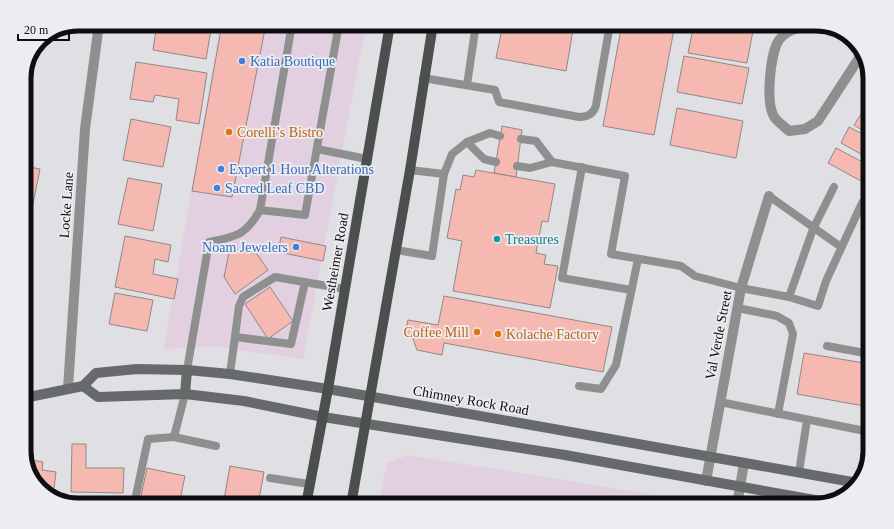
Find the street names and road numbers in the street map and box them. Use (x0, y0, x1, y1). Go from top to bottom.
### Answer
street label: Locke Lane (57, 171, 76, 239)
street label: Westheimer Road (319, 212, 352, 312)
street label: Val Verde Street (702, 289, 735, 381)
street label: Chimney Rock Road (412, 383, 530, 418)

